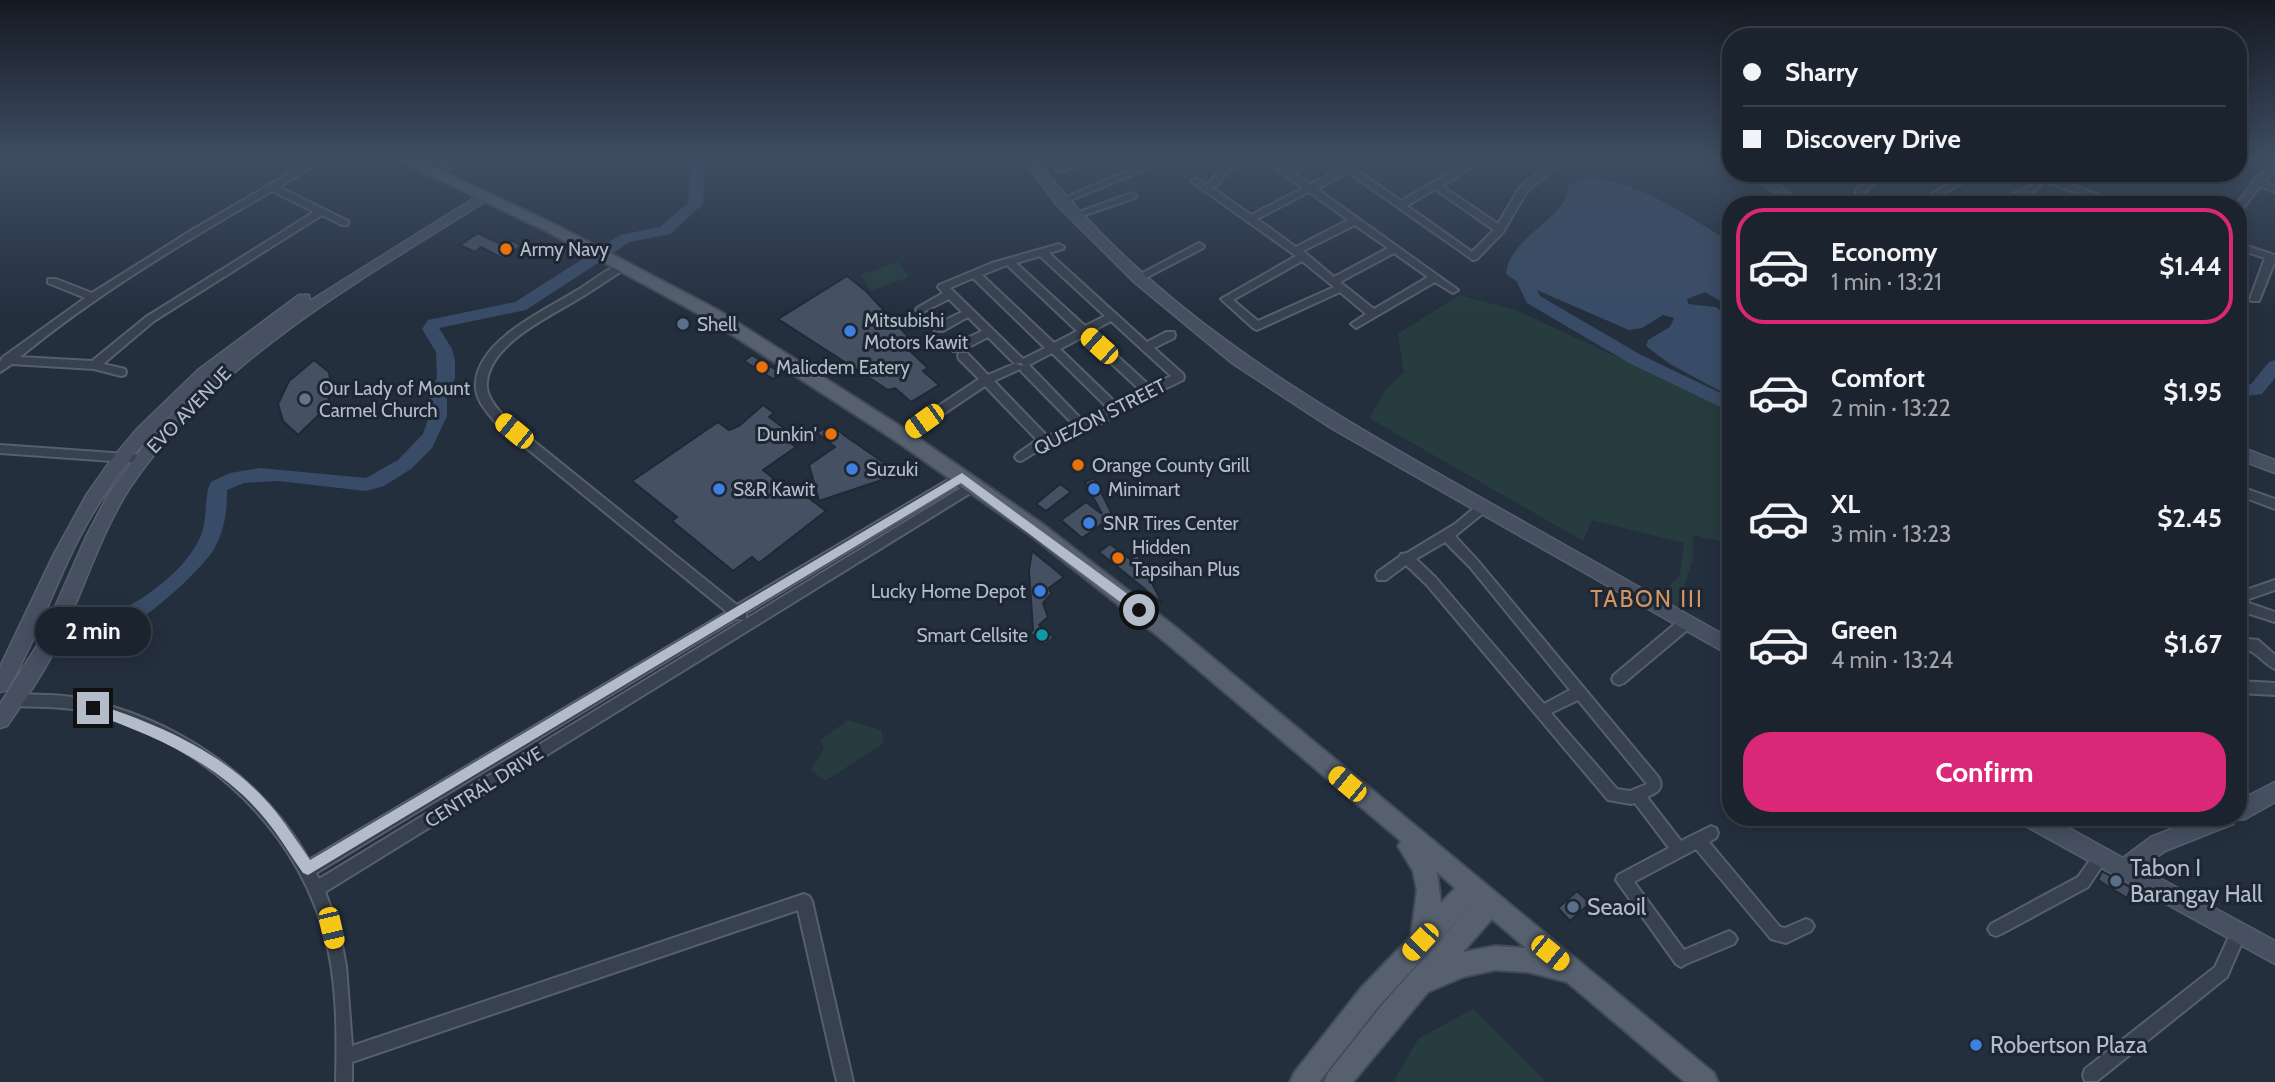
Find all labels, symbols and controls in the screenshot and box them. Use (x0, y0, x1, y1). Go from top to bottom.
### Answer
text: Sharry (1785, 56, 1858, 88)
text: Discovery Drive (1785, 123, 1961, 155)
icon: car (1747, 235, 1810, 298)
text: Economy (1831, 236, 1937, 268)
place label: Army Navy (520, 238, 609, 261)
marker: Army Navy (498, 241, 514, 257)
text: $1.44 (2159, 250, 2222, 282)
text: 1 min · 13:21 (1831, 268, 1942, 296)
place label: Mitsubishi Motors Kawit (864, 309, 969, 354)
place label: Shell (697, 313, 737, 336)
marker: Shell (675, 316, 691, 332)
marker: Mitsubishi Motors Kawit (842, 323, 858, 339)
car (1077, 324, 1122, 368)
place label: Malicdem Eatery (776, 356, 910, 379)
marker: Malicdem Eatery (754, 359, 770, 375)
icon: car (1747, 361, 1810, 424)
street label: EVO AVENUE (142, 362, 236, 458)
text: Comfort (1831, 362, 1925, 394)
street label: QUEZON STREET (1030, 374, 1170, 460)
text: $1.95 (2163, 376, 2222, 408)
place label: Our Lady of Mount Carmel Church (319, 377, 471, 422)
marker: Our Lady of Mount Carmel Church (297, 391, 313, 407)
text: 2 min · 13:22 (1831, 394, 1951, 422)
car (901, 400, 948, 442)
car (492, 410, 537, 452)
place label: Dunkin' (757, 423, 817, 446)
marker: Dunkin' (823, 426, 839, 442)
place label: Orange County Grill (1092, 454, 1250, 477)
marker: Orange County Grill (1070, 457, 1086, 473)
place label: Suzuki (866, 458, 918, 481)
marker: Suzuki (844, 461, 860, 477)
place label: S&R Kawit (733, 478, 816, 501)
place label: Minimart (1108, 478, 1181, 501)
marker: S&R Kawit (711, 481, 727, 497)
marker: Minimart (1086, 481, 1102, 497)
icon: car (1747, 487, 1810, 550)
text: XL (1831, 488, 1860, 520)
text: $2.45 (2157, 502, 2222, 534)
place label: SNR Tires Center (1103, 512, 1239, 535)
marker: SNR Tires Center (1081, 515, 1097, 531)
text: 3 min · 13:23 (1831, 520, 1952, 548)
place label: Hidden Tapsihan Plus (1132, 536, 1240, 581)
marker: Hidden Tapsihan Plus (1110, 550, 1126, 566)
place label: Lucky Home Depot (871, 580, 1027, 603)
marker: Lucky Home Depot (1032, 583, 1048, 599)
district label: TABON III (1590, 585, 1704, 613)
route start (1123, 594, 1155, 626)
callout: 2 min (35, 606, 151, 656)
icon: car (1747, 613, 1810, 676)
text: Green (1831, 614, 1898, 646)
text: 2 min (65, 617, 121, 645)
place label: Smart Cellsite (916, 624, 1028, 647)
marker: Smart Cellsite (1034, 627, 1050, 643)
text: $1.67 (2164, 628, 2222, 660)
text: 4 min · 13:24 (1831, 646, 1953, 674)
route end (77, 692, 109, 724)
button: Confirm (1743, 732, 2226, 812)
street label: CENTRAL DRIVE (421, 741, 547, 833)
car (1325, 762, 1370, 806)
place label: Tabon I Barangay Hall (2130, 854, 2263, 908)
marker: Tabon I Barangay Hall (2108, 873, 2124, 889)
place label: Seaoil (1587, 893, 1647, 921)
marker: Seaoil (1565, 899, 1581, 915)
car (317, 905, 346, 951)
car (1398, 919, 1443, 965)
car (1528, 932, 1573, 974)
place label: Robertson Plaza (1990, 1031, 2147, 1059)
marker: Robertson Plaza (1968, 1037, 1984, 1053)

